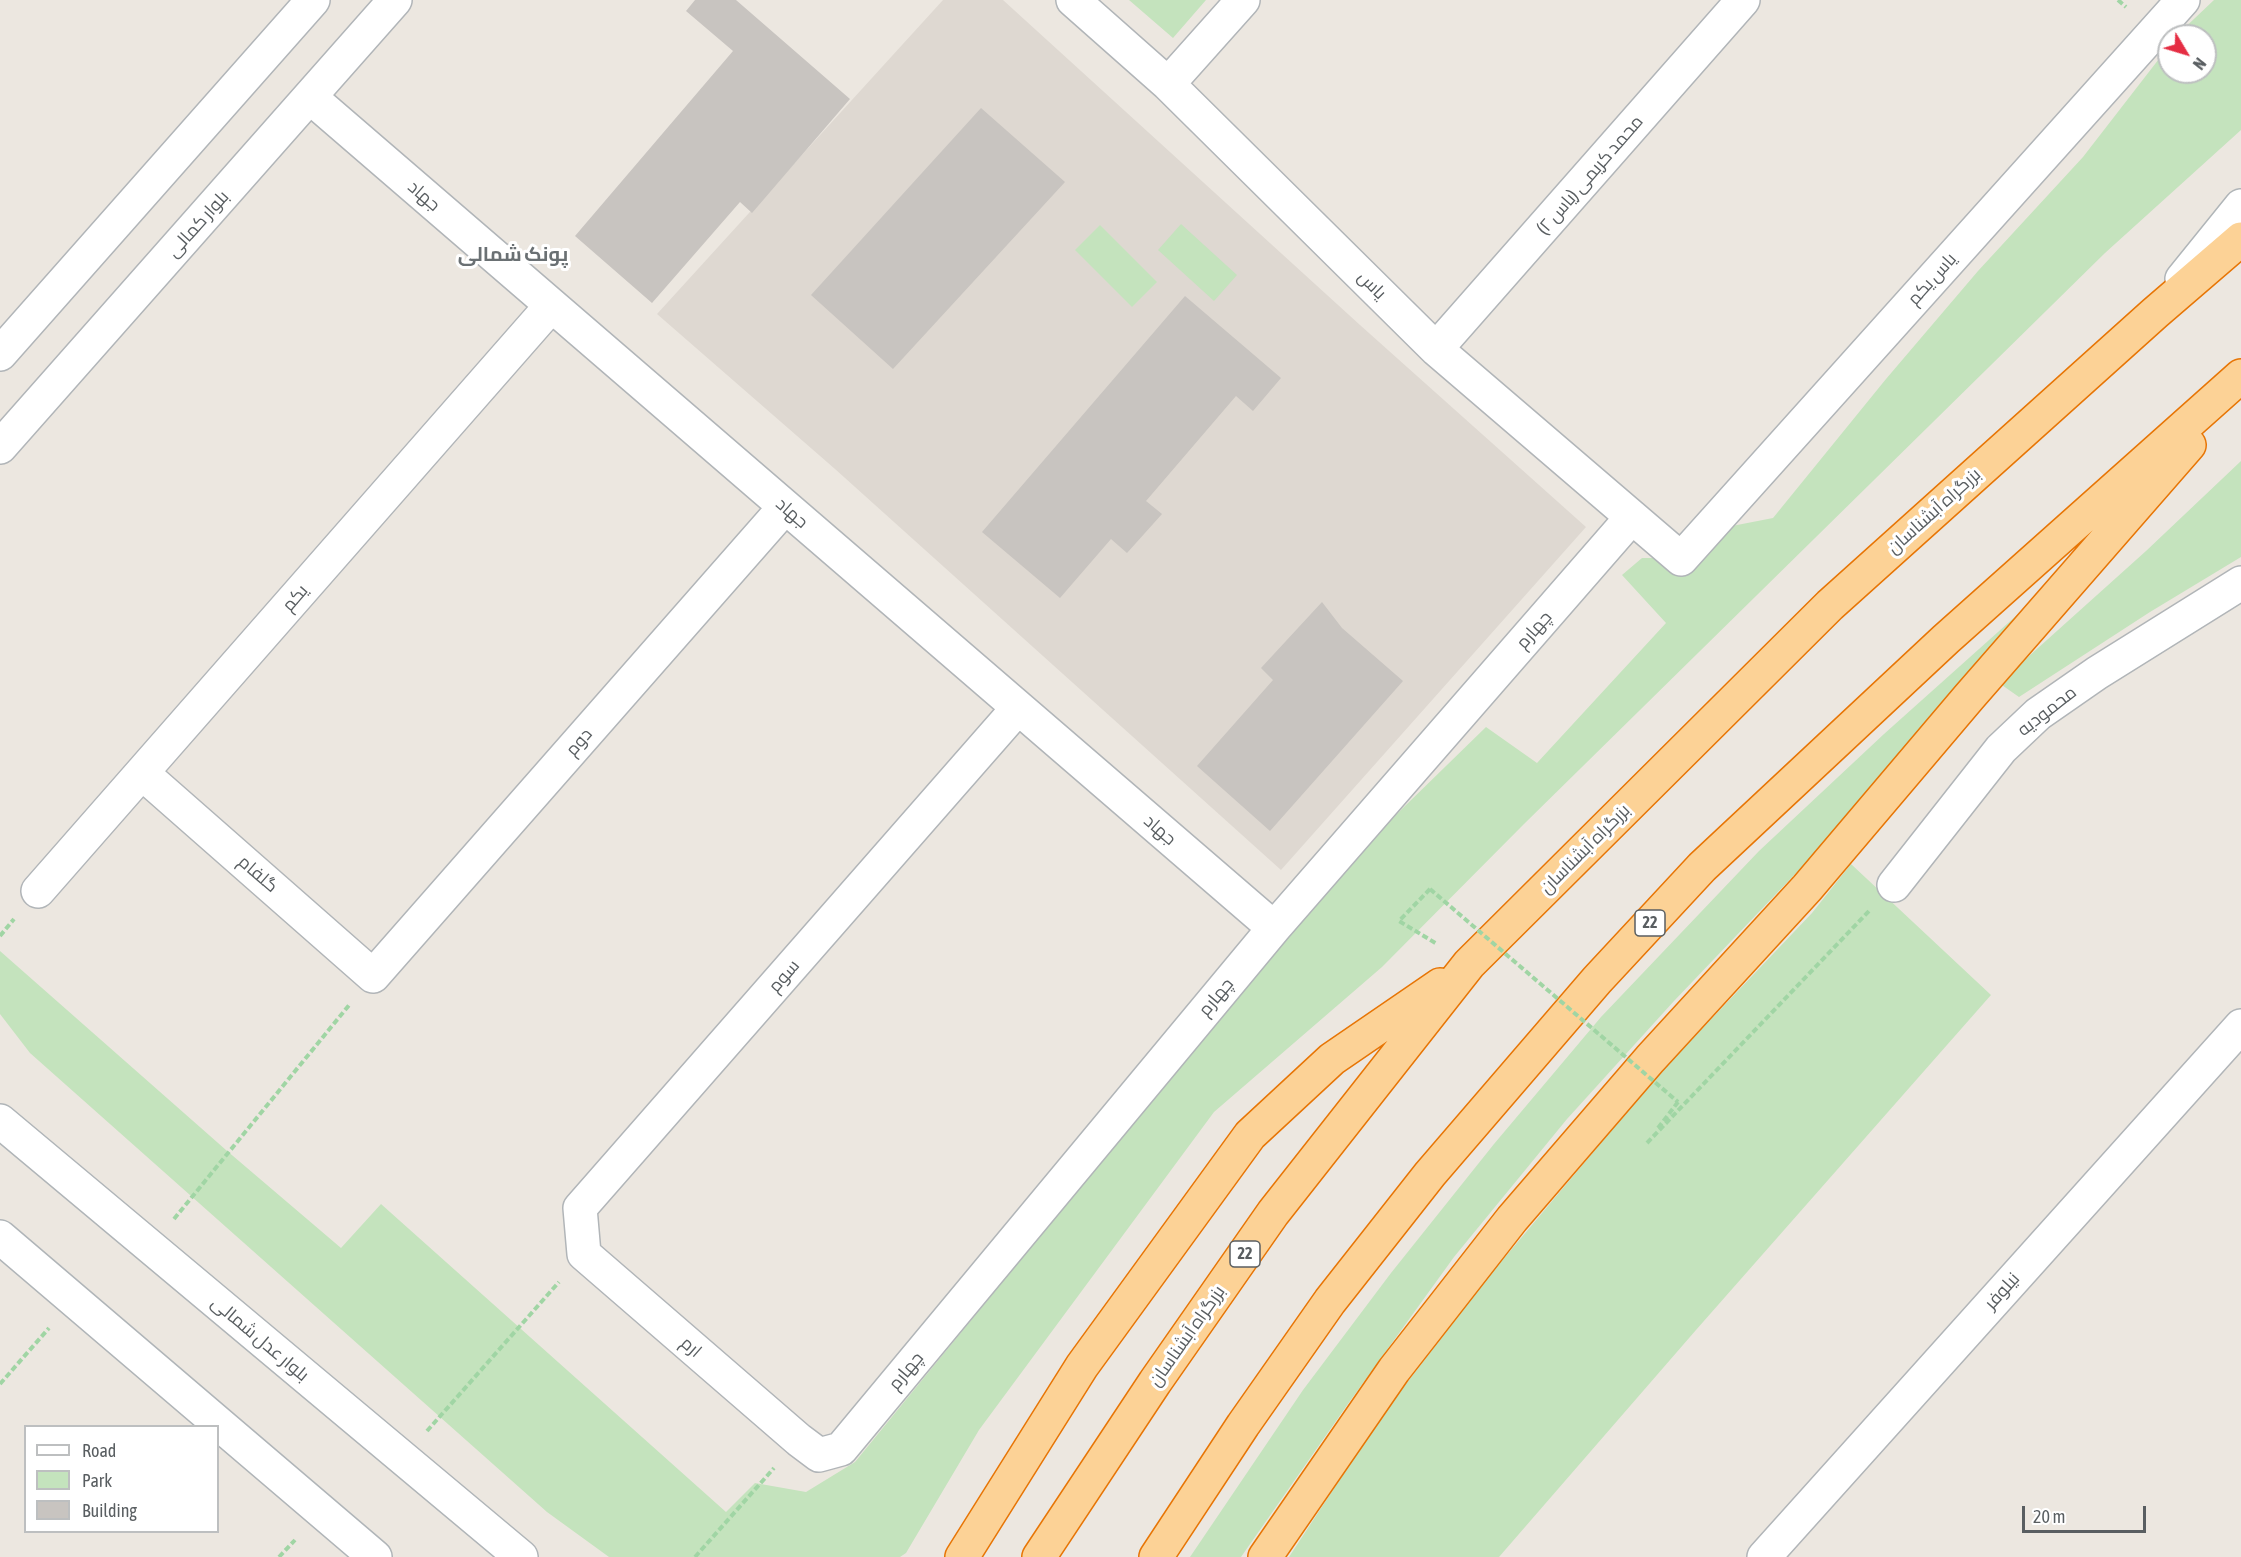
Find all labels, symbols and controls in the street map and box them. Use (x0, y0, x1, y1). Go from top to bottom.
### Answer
north arrow (2157, 24, 2217, 84)
text: N (2190, 55, 2210, 73)
street label: محمد کریمی (یاس ۲) (1532, 111, 1648, 239)
street label: جهاد (403, 176, 445, 216)
street label: بلوار کمالی (162, 186, 234, 262)
district label: پونک شمالی (458, 243, 568, 267)
street label: یاس یکم (1903, 248, 1961, 310)
street label: یاس (1353, 266, 1391, 304)
street label: بزرگراه آبشناسان (1883, 463, 1985, 559)
street label: جهاد (771, 493, 813, 533)
street label: یکم (277, 580, 313, 616)
street label: چهارم (1512, 607, 1556, 653)
street label: محمودیه (2013, 681, 2081, 741)
street label: دوم (561, 724, 597, 760)
street label: بزرگراه آبشناسان (1536, 800, 1634, 898)
street label: جهاد (1139, 810, 1181, 850)
street label: گلفام (234, 851, 282, 897)
road number: 22 (1635, 910, 1665, 936)
street label: سوم (764, 955, 804, 997)
street label: چهارم (1194, 974, 1238, 1020)
road number: 22 (1230, 1241, 1260, 1267)
street label: نیلوفر (1980, 1268, 2024, 1314)
street label: بزرگراه آبشناسان (1144, 1281, 1230, 1391)
street label: بلوار عدل شمالی (207, 1292, 313, 1386)
street label: ارم (676, 1332, 706, 1362)
street label: چهارم (884, 1348, 928, 1394)
legend (24, 1425, 219, 1533)
text: Road (82, 1440, 116, 1461)
text: Park (82, 1470, 112, 1491)
scale bar (2025, 1494, 2150, 1532)
text: Building (82, 1500, 137, 1521)
text: 20 m (2033, 1506, 2065, 1527)

